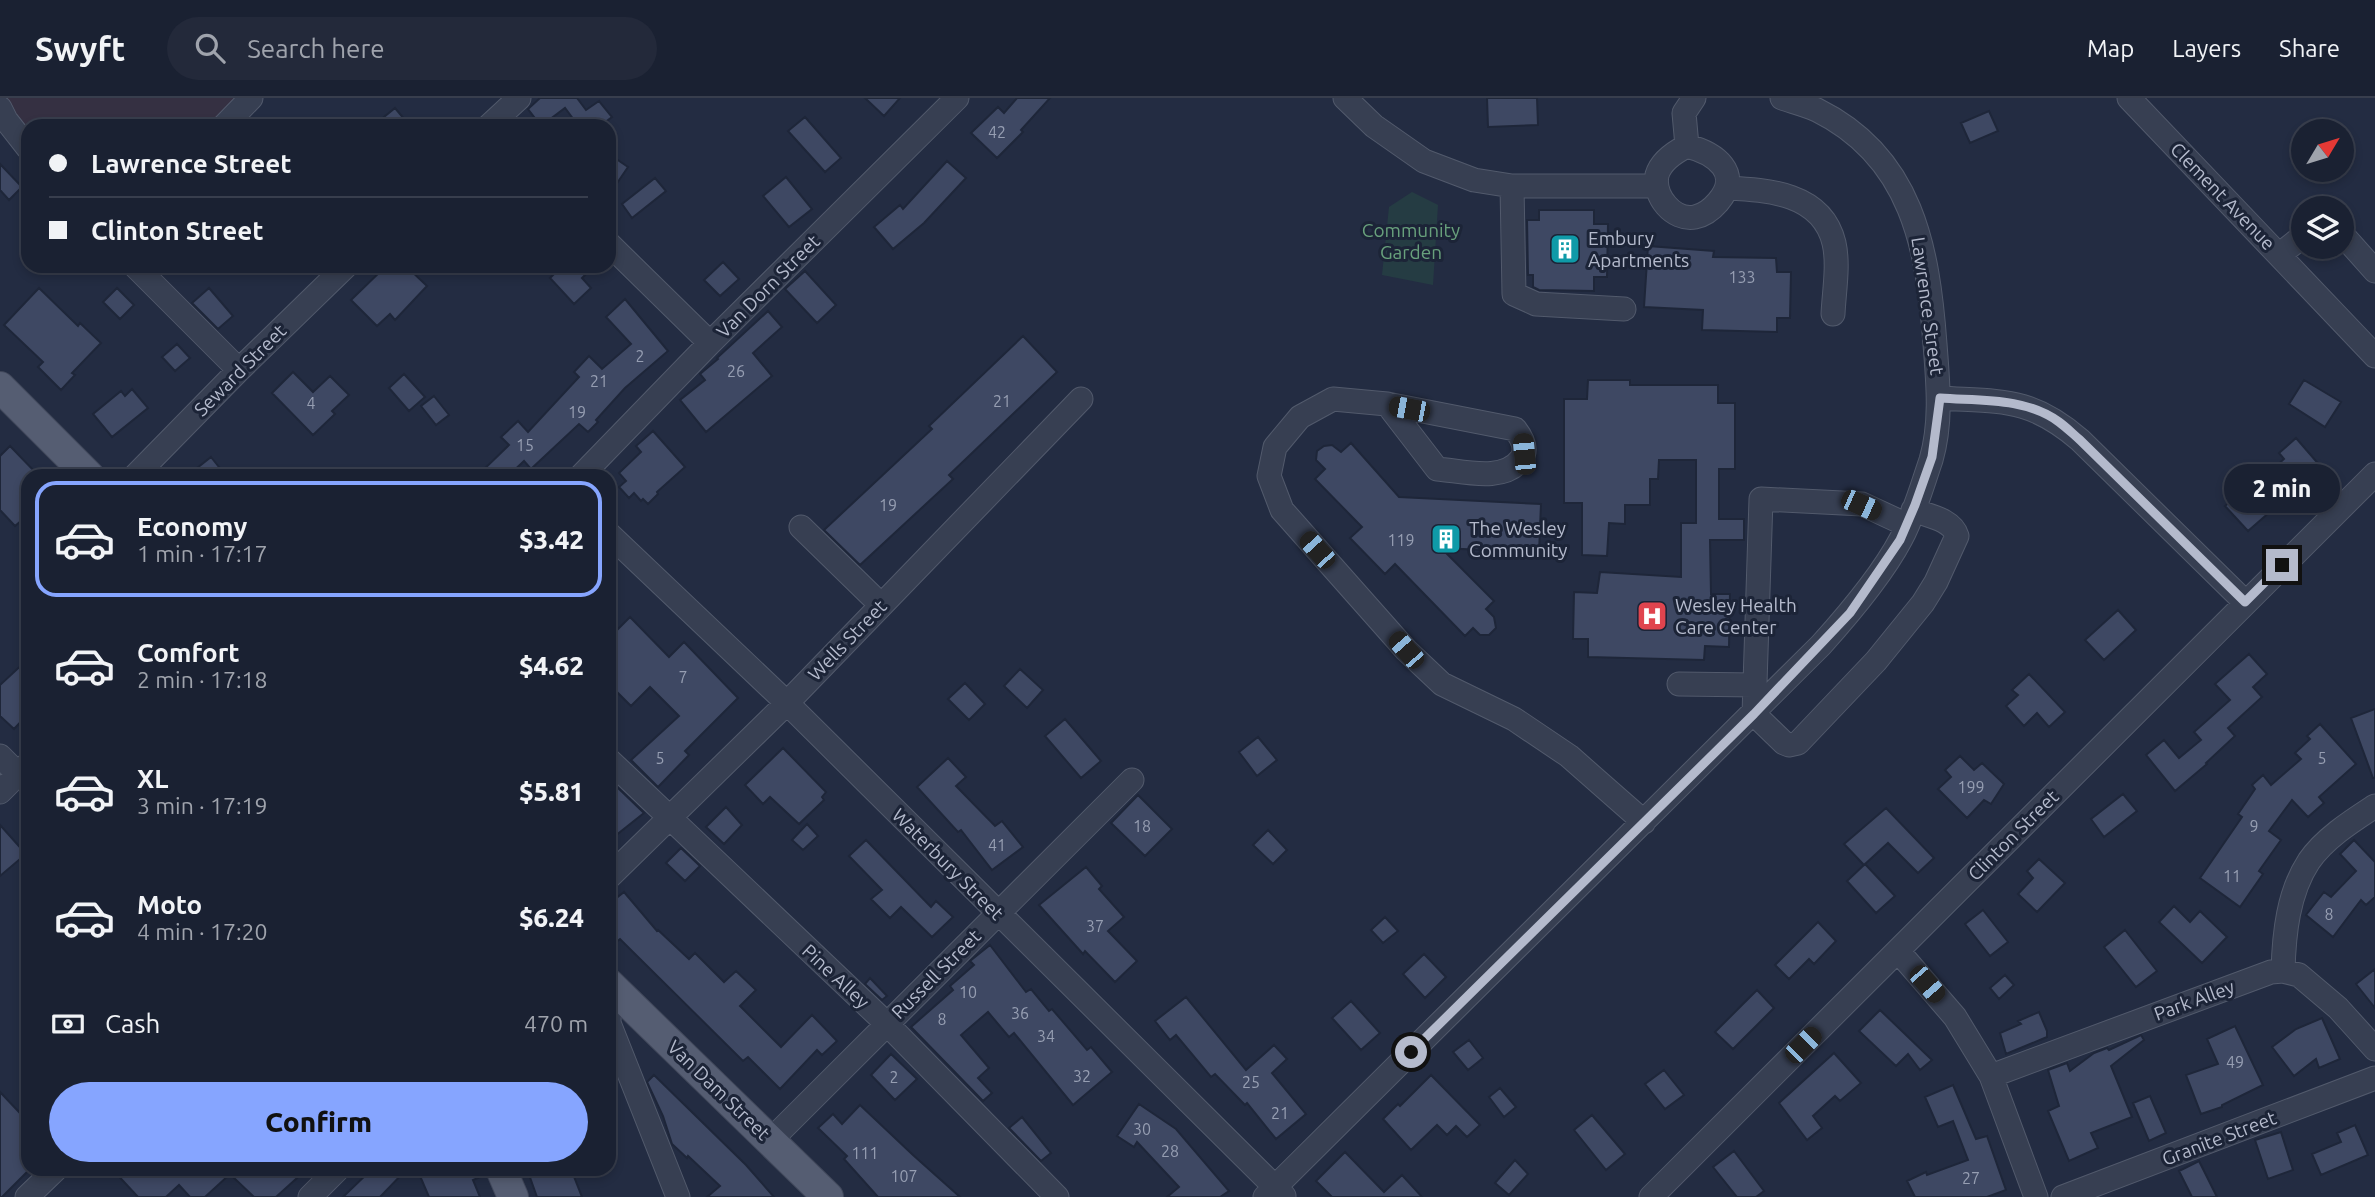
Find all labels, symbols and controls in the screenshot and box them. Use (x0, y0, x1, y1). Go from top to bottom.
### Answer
search box (167, 17, 657, 80)
icon: search (191, 29, 229, 67)
text: Swyft (35, 30, 125, 67)
text: Search here (247, 34, 385, 63)
text: Map (2087, 35, 2134, 62)
text: Layers (2172, 35, 2241, 62)
text: Share (2279, 35, 2340, 62)
north arrow (2291, 119, 2354, 182)
map controls (2291, 119, 2354, 259)
house number: 42 (988, 123, 1006, 141)
street label: Clement Avenue (2166, 138, 2280, 254)
text: Lawrence Street (91, 149, 291, 178)
button: layers (2291, 196, 2354, 259)
text: Clinton Street (91, 216, 263, 245)
park label: Community Garden (1362, 219, 1460, 263)
place label: Embury Apartments (1588, 227, 1689, 271)
street label: Van Dorn Street (712, 230, 824, 342)
building icon: Embury Apartments (1548, 232, 1582, 266)
street label: Lawrence Street (1907, 235, 1949, 377)
house number: 133 (1728, 268, 1756, 286)
street label: Seward Street (190, 319, 291, 420)
house number: 2 (635, 347, 645, 365)
house number: 26 (727, 362, 745, 380)
house number: 21 (590, 372, 608, 390)
house number: 21 (993, 392, 1011, 410)
house number: 4 (306, 394, 316, 412)
car (1387, 395, 1432, 423)
house number: 19 (568, 403, 586, 421)
car (1512, 432, 1537, 476)
house number: 15 (516, 436, 534, 454)
callout: 2 min (2224, 463, 2340, 512)
text: 2 min (2253, 476, 2311, 501)
car (1838, 487, 1885, 523)
house number: 19 (879, 496, 897, 514)
icon: car (53, 508, 116, 571)
text: Economy (137, 512, 247, 541)
place label: The Wesley Community (1469, 517, 1568, 561)
building icon: The Wesley Community (1429, 522, 1463, 556)
text: $3.42 (519, 525, 584, 554)
car (1296, 527, 1339, 573)
house number: 119 (1387, 531, 1415, 549)
text: 1 min · 17:17 (137, 541, 268, 566)
route end (2266, 549, 2298, 581)
place label: Wesley Health Care Center (1675, 594, 1797, 638)
street label: Wells Street (803, 595, 891, 685)
hospital icon: Wesley Health Care Center (1635, 599, 1669, 633)
car (1385, 627, 1428, 673)
icon: car (53, 634, 116, 697)
text: Comfort (137, 638, 240, 667)
text: $4.62 (519, 651, 584, 680)
text: 2 min · 17:18 (137, 667, 268, 692)
house number: 7 (678, 668, 688, 686)
house number: 5 (655, 749, 665, 767)
house number: 5 (2317, 749, 2327, 767)
icon: car (53, 760, 116, 823)
text: XL (137, 764, 168, 793)
text: $5.81 (519, 777, 584, 806)
house number: 199 (1957, 778, 1985, 796)
street label: Clinton Street (1963, 785, 2063, 885)
text: 3 min · 17:19 (137, 793, 268, 818)
street label: Waterbury Street (888, 804, 1009, 925)
house number: 18 (1133, 817, 1151, 835)
house number: 9 (2249, 817, 2259, 835)
house number: 41 (988, 836, 1006, 854)
house number: 11 (2223, 867, 2241, 885)
icon: car (53, 886, 116, 949)
text: Moto (137, 890, 202, 919)
text: $6.24 (519, 903, 584, 932)
house number: 8 (2324, 905, 2334, 923)
house number: 37 (1086, 917, 1104, 935)
text: 4 min · 17:20 (137, 919, 268, 944)
street label: Russell Street (887, 924, 986, 1023)
street label: Pine Alley (798, 939, 874, 1013)
car (1906, 961, 1949, 1007)
street label: Park Alley (2151, 975, 2237, 1025)
house number: 10 (959, 983, 977, 1001)
house number: 36 (1011, 1004, 1029, 1022)
icon: cash (49, 1005, 87, 1043)
text: Cash (105, 1009, 160, 1038)
house number: 8 (937, 1010, 947, 1028)
text: 470 m (524, 1011, 588, 1036)
car (1781, 1023, 1826, 1067)
house number: 34 (1037, 1027, 1055, 1045)
street label: Van Dam Street (663, 1036, 775, 1145)
route start (1395, 1036, 1427, 1068)
house number: 49 (2226, 1053, 2244, 1071)
house number: 32 (1073, 1067, 1091, 1085)
house number: 2 (889, 1068, 899, 1086)
house number: 25 (1242, 1073, 1260, 1091)
button: Confirm (49, 1082, 588, 1162)
house number: 21 (1271, 1104, 1289, 1122)
street label: Granite Street (2159, 1106, 2280, 1170)
house number: 30 (1133, 1120, 1151, 1138)
house number: 28 (1161, 1142, 1179, 1160)
house number: 111 (851, 1144, 879, 1162)
house number: 107 (890, 1167, 918, 1185)
house number: 27 (1962, 1169, 1980, 1187)

